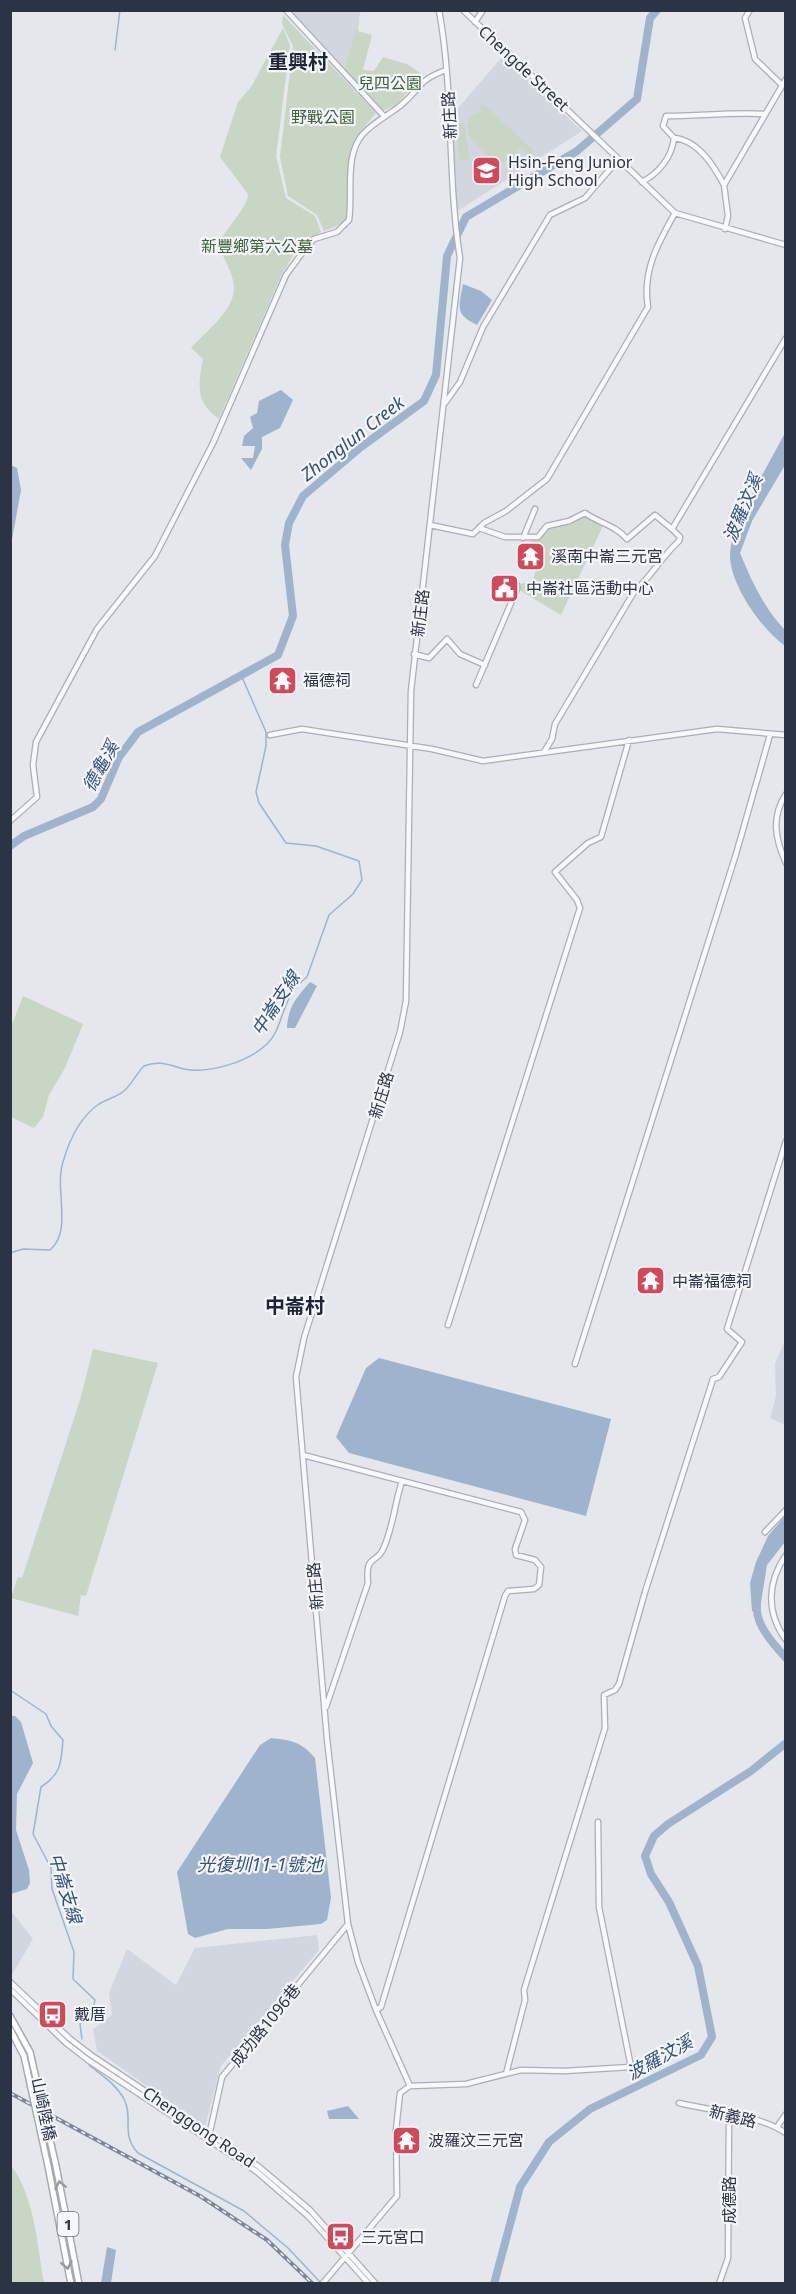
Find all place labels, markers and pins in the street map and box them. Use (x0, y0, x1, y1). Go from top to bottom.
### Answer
place label: Hsin-Feng Junior High School (508, 151, 633, 191)
school or university icon: Hsin-Feng Junior High School (471, 155, 503, 187)
temple icon: 溪南中崙三元宮 (514, 540, 546, 572)
place label: 溪南中崙三元宮 (551, 545, 663, 567)
public building icon: 中崙社區活動中心 (489, 572, 521, 604)
place label: 中崙社區活動中心 (526, 577, 654, 599)
temple icon: 福德祠 (266, 664, 298, 696)
place label: 福德祠 (303, 669, 351, 691)
temple icon: 中崙福德祠 (635, 1265, 667, 1297)
place label: 中崙福德祠 (672, 1270, 752, 1292)
bus stop icon: 戴厝 (37, 1998, 69, 2030)
place label: 戴厝 (74, 2003, 106, 2025)
temple icon: 波羅汶三元宮 (391, 2124, 423, 2156)
place label: 波羅汶三元宮 (428, 2129, 524, 2151)
bus stop icon: 三元宮口 (324, 2221, 356, 2253)
place label: 三元宮口 (361, 2226, 425, 2248)

